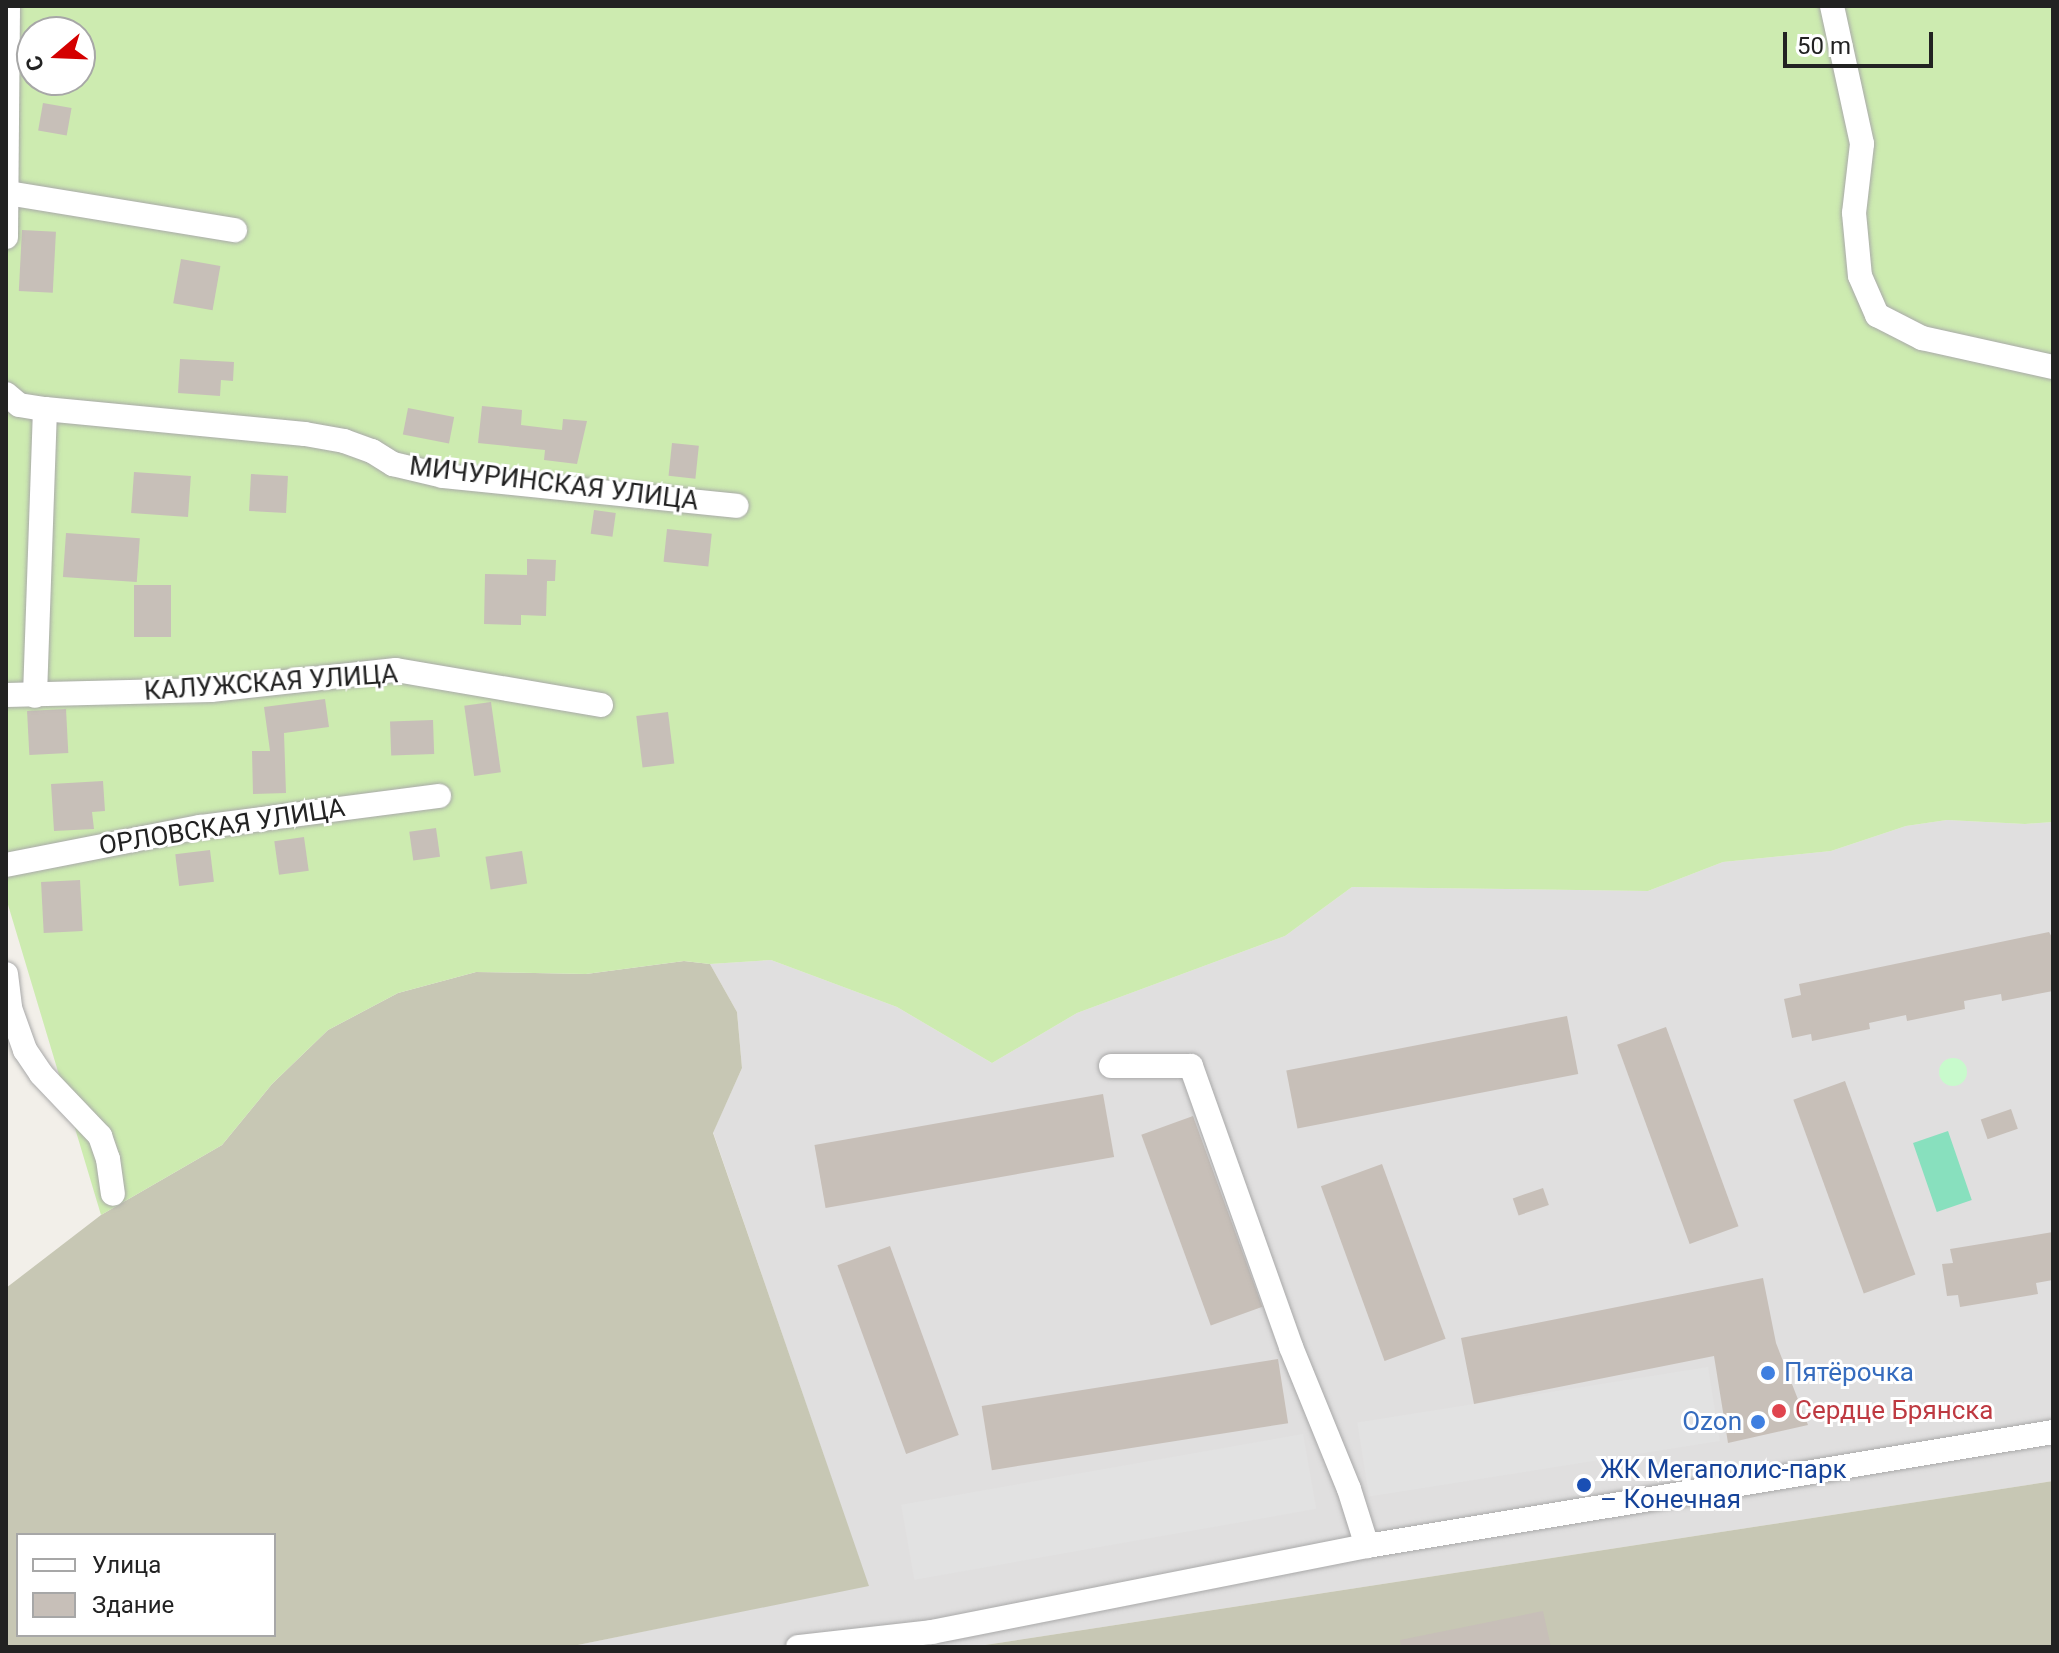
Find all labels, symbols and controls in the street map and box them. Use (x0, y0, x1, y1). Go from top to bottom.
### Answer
north arrow (16, 16, 96, 96)
scale bar (1787, 16, 1937, 66)
text: 50 m (1797, 32, 1851, 60)
text: С (21, 52, 49, 74)
street label: МИЧУРИНСКАЯ УЛИЦА (408, 451, 700, 517)
street label: КАЛУЖСКАЯ УЛИЦА (143, 659, 399, 707)
street label: ОРЛОВСКАЯ УЛИЦА (97, 792, 347, 862)
place label: Пятёрочка (1784, 1357, 1914, 1389)
marker: Пятёрочка (1759, 1364, 1777, 1382)
place label: Сердце Брянска (1795, 1395, 1993, 1427)
marker: Сердце Брянска (1770, 1402, 1788, 1420)
place label: Ozon (1682, 1406, 1742, 1438)
marker: Ozon (1749, 1413, 1767, 1431)
place label: ЖК Мегаполис-парк – Конечная (1600, 1454, 1847, 1516)
marker: ЖК Мегаполис-парк – Конечная (1575, 1476, 1593, 1494)
legend (16, 1533, 276, 1637)
text: Улица (92, 1551, 161, 1579)
text: Здание (92, 1591, 174, 1619)

